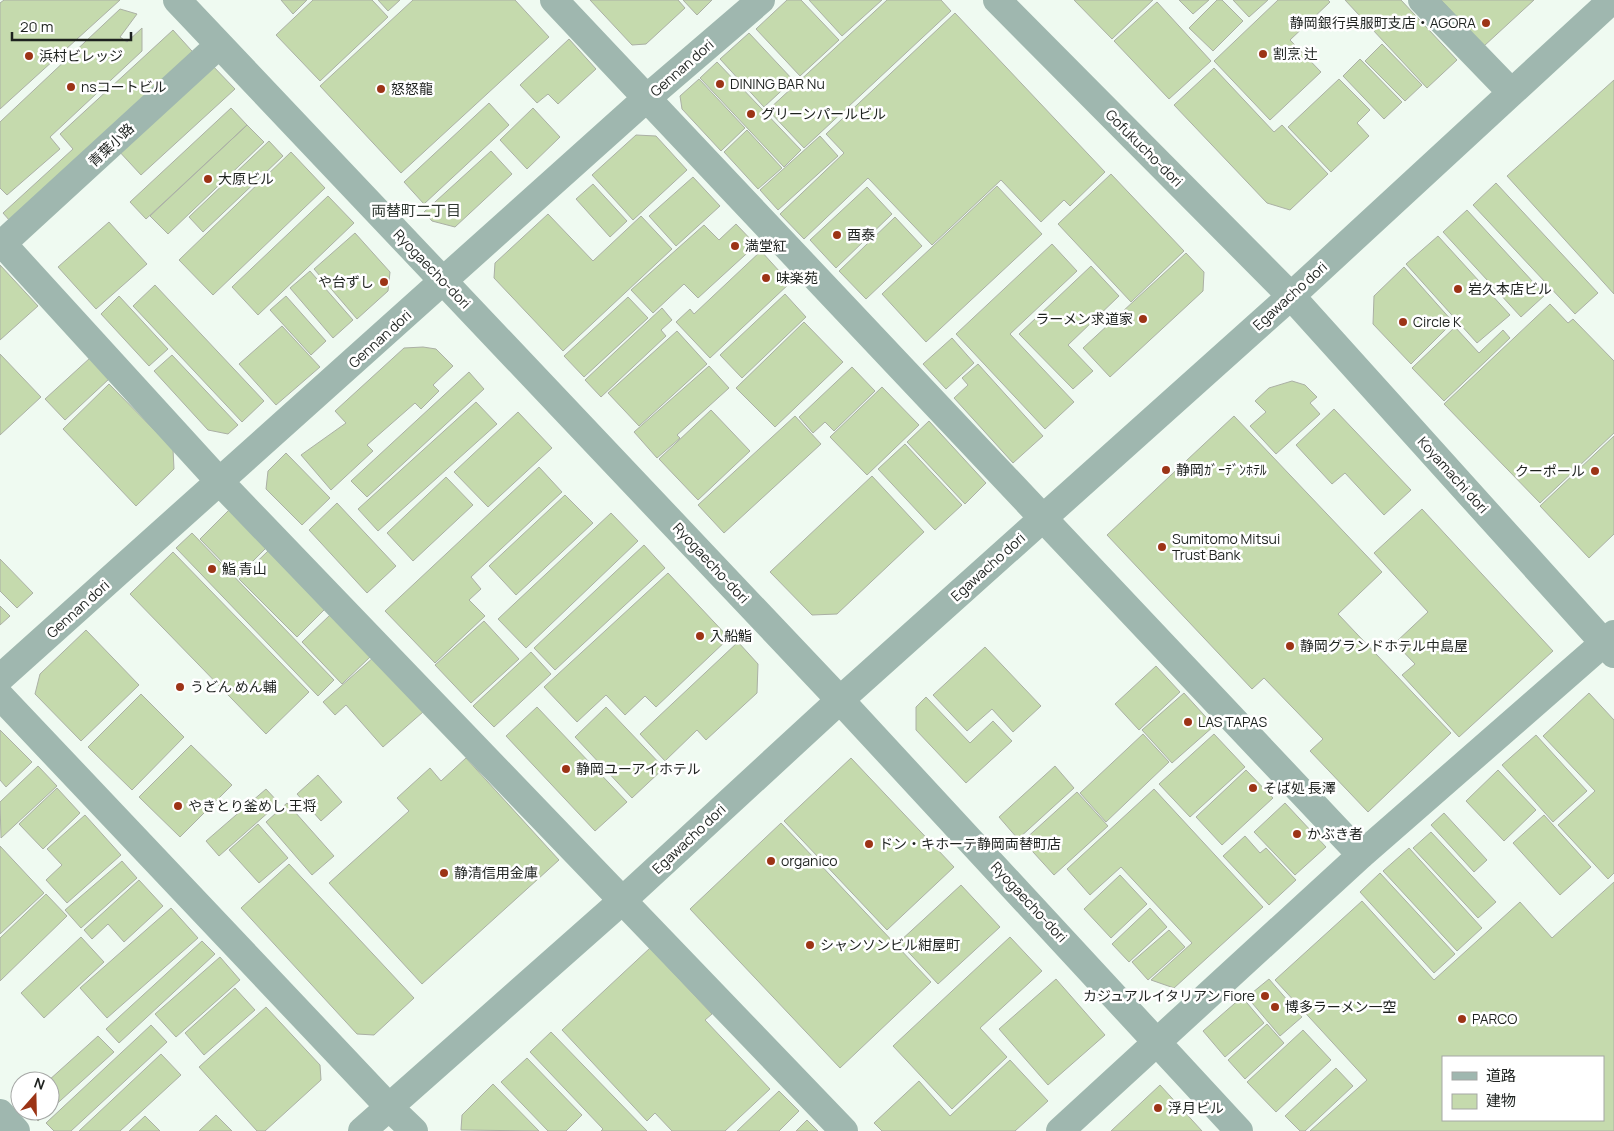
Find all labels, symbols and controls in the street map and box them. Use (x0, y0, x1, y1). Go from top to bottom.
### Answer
scale bar (12, 10, 131, 42)
place label: 静岡銀行呉服町支店・AGORA (1290, 13, 1476, 32)
text: 20 m (20, 16, 53, 37)
marker: 静岡銀行呉服町支店・AGORA (1480, 17, 1492, 29)
street label: Gennan dori (646, 35, 717, 100)
place label: 割烹 辻 (1273, 44, 1318, 63)
place label: 浜村ビレッジ (39, 46, 123, 65)
marker: 割烹 辻 (1257, 48, 1269, 60)
marker: 浜村ビレッジ (23, 50, 35, 62)
place label: DINING BAR Nu (730, 74, 825, 93)
place label: nsコートビル (81, 77, 167, 96)
marker: DINING BAR Nu (714, 78, 726, 90)
place label: 怒怒龍 (391, 79, 433, 98)
marker: nsコートビル (65, 81, 77, 93)
marker: 怒怒龍 (375, 83, 387, 95)
place label: グリーンパールビル (761, 104, 886, 123)
street label: Gofukucho-dori (1102, 105, 1187, 190)
marker: グリーンパールビル (745, 108, 757, 120)
street label: 青葉小路 (84, 119, 138, 171)
place label: 大原ビル (218, 169, 274, 188)
marker: 大原ビル (202, 173, 214, 185)
district label: 両替町二丁目 (371, 200, 461, 221)
street label: Ryogaecho-dori (390, 225, 475, 313)
place label: 酉泰 (847, 225, 875, 244)
marker: 酉泰 (831, 229, 843, 241)
place label: 満堂紅 (745, 236, 787, 255)
marker: 満堂紅 (729, 240, 741, 252)
street label: Egawacho dori (1248, 257, 1331, 334)
place label: 味楽苑 (776, 268, 818, 287)
place label: や台ずし (318, 272, 374, 291)
marker: 味楽苑 (760, 272, 772, 284)
marker: や台ずし (378, 276, 390, 288)
place label: 岩久本店ビル (1468, 279, 1552, 298)
marker: 岩久本店ビル (1452, 283, 1464, 295)
street label: Gennan dori (344, 305, 415, 372)
place label: ラーメン求道家 (1036, 309, 1133, 328)
place label: Circle K (1413, 312, 1462, 331)
marker: ラーメン求道家 (1137, 313, 1149, 325)
marker: Circle K (1397, 316, 1409, 328)
street label: Koyamachi dori (1414, 432, 1493, 517)
place label: 静岡ｶﾞｰﾃﾞﾝﾎﾃﾙ (1176, 460, 1267, 479)
place label: クーポール (1515, 461, 1585, 480)
marker: 静岡ｶﾞｰﾃﾞﾝﾎﾃﾙ (1160, 464, 1172, 476)
marker: クーポール (1589, 465, 1601, 477)
street label: Ryogaecho-dori (669, 518, 754, 607)
street label: Egawacho dori (946, 528, 1029, 605)
place label: Sumitomo Mitsui Trust Bank (1172, 529, 1280, 564)
marker: Sumitomo Mitsui Trust Bank (1156, 541, 1168, 553)
place label: 鮨 青山 (222, 559, 267, 578)
marker: 鮨 青山 (206, 563, 218, 575)
street label: Gennan dori (42, 575, 113, 642)
place label: 入船鮨 (710, 626, 752, 645)
marker: 入船鮨 (694, 630, 706, 642)
place label: 静岡グランドホテル中島屋 (1300, 636, 1468, 655)
marker: 静岡グランドホテル中島屋 (1284, 640, 1296, 652)
place label: うどん めん輔 (190, 677, 277, 696)
marker: うどん めん輔 (174, 681, 186, 693)
place label: LAS TAPAS (1198, 712, 1267, 731)
marker: LAS TAPAS (1182, 716, 1194, 728)
place label: 静岡ユーアイホテル (576, 759, 701, 778)
marker: 静岡ユーアイホテル (560, 763, 572, 775)
place label: そば処 長澤 (1263, 778, 1336, 797)
marker: そば処 長澤 (1247, 782, 1259, 794)
place label: やきとり釜めし 王将 (188, 796, 317, 815)
marker: やきとり釜めし 王将 (172, 800, 184, 812)
street label: Egawacho dori (648, 800, 729, 878)
place label: かぶき者 (1307, 824, 1363, 843)
marker: かぶき者 (1291, 828, 1303, 840)
place label: ドン・キホーテ静岡両替町店 (879, 834, 1061, 853)
marker: ドン・キホーテ静岡両替町店 (863, 838, 875, 850)
place label: organico (781, 851, 838, 870)
marker: organico (765, 855, 777, 867)
street label: Ryogaecho-dori (987, 857, 1072, 946)
place label: 静清信用金庫 (454, 863, 538, 882)
marker: 静清信用金庫 (438, 867, 450, 879)
place label: シャンソンビル紺屋町 (820, 935, 960, 954)
marker: シャンソンビル紺屋町 (804, 939, 816, 951)
place label: カジュアルイタリアン Fiore (1083, 986, 1255, 1005)
marker: カジュアルイタリアン Fiore (1259, 990, 1271, 1002)
place label: 博多ラーメン一空 (1285, 997, 1396, 1016)
marker: 博多ラーメン一空 (1269, 1001, 1281, 1013)
place label: PARCO (1472, 1009, 1517, 1028)
marker: PARCO (1456, 1013, 1468, 1025)
legend (1442, 1056, 1604, 1121)
text: 道路 (1486, 1065, 1516, 1086)
north arrow (10, 1071, 60, 1121)
text: N (32, 1073, 48, 1094)
text: 建物 (1486, 1090, 1516, 1111)
place label: 浮月ビル (1168, 1098, 1224, 1117)
marker: 浮月ビル (1152, 1102, 1164, 1114)

